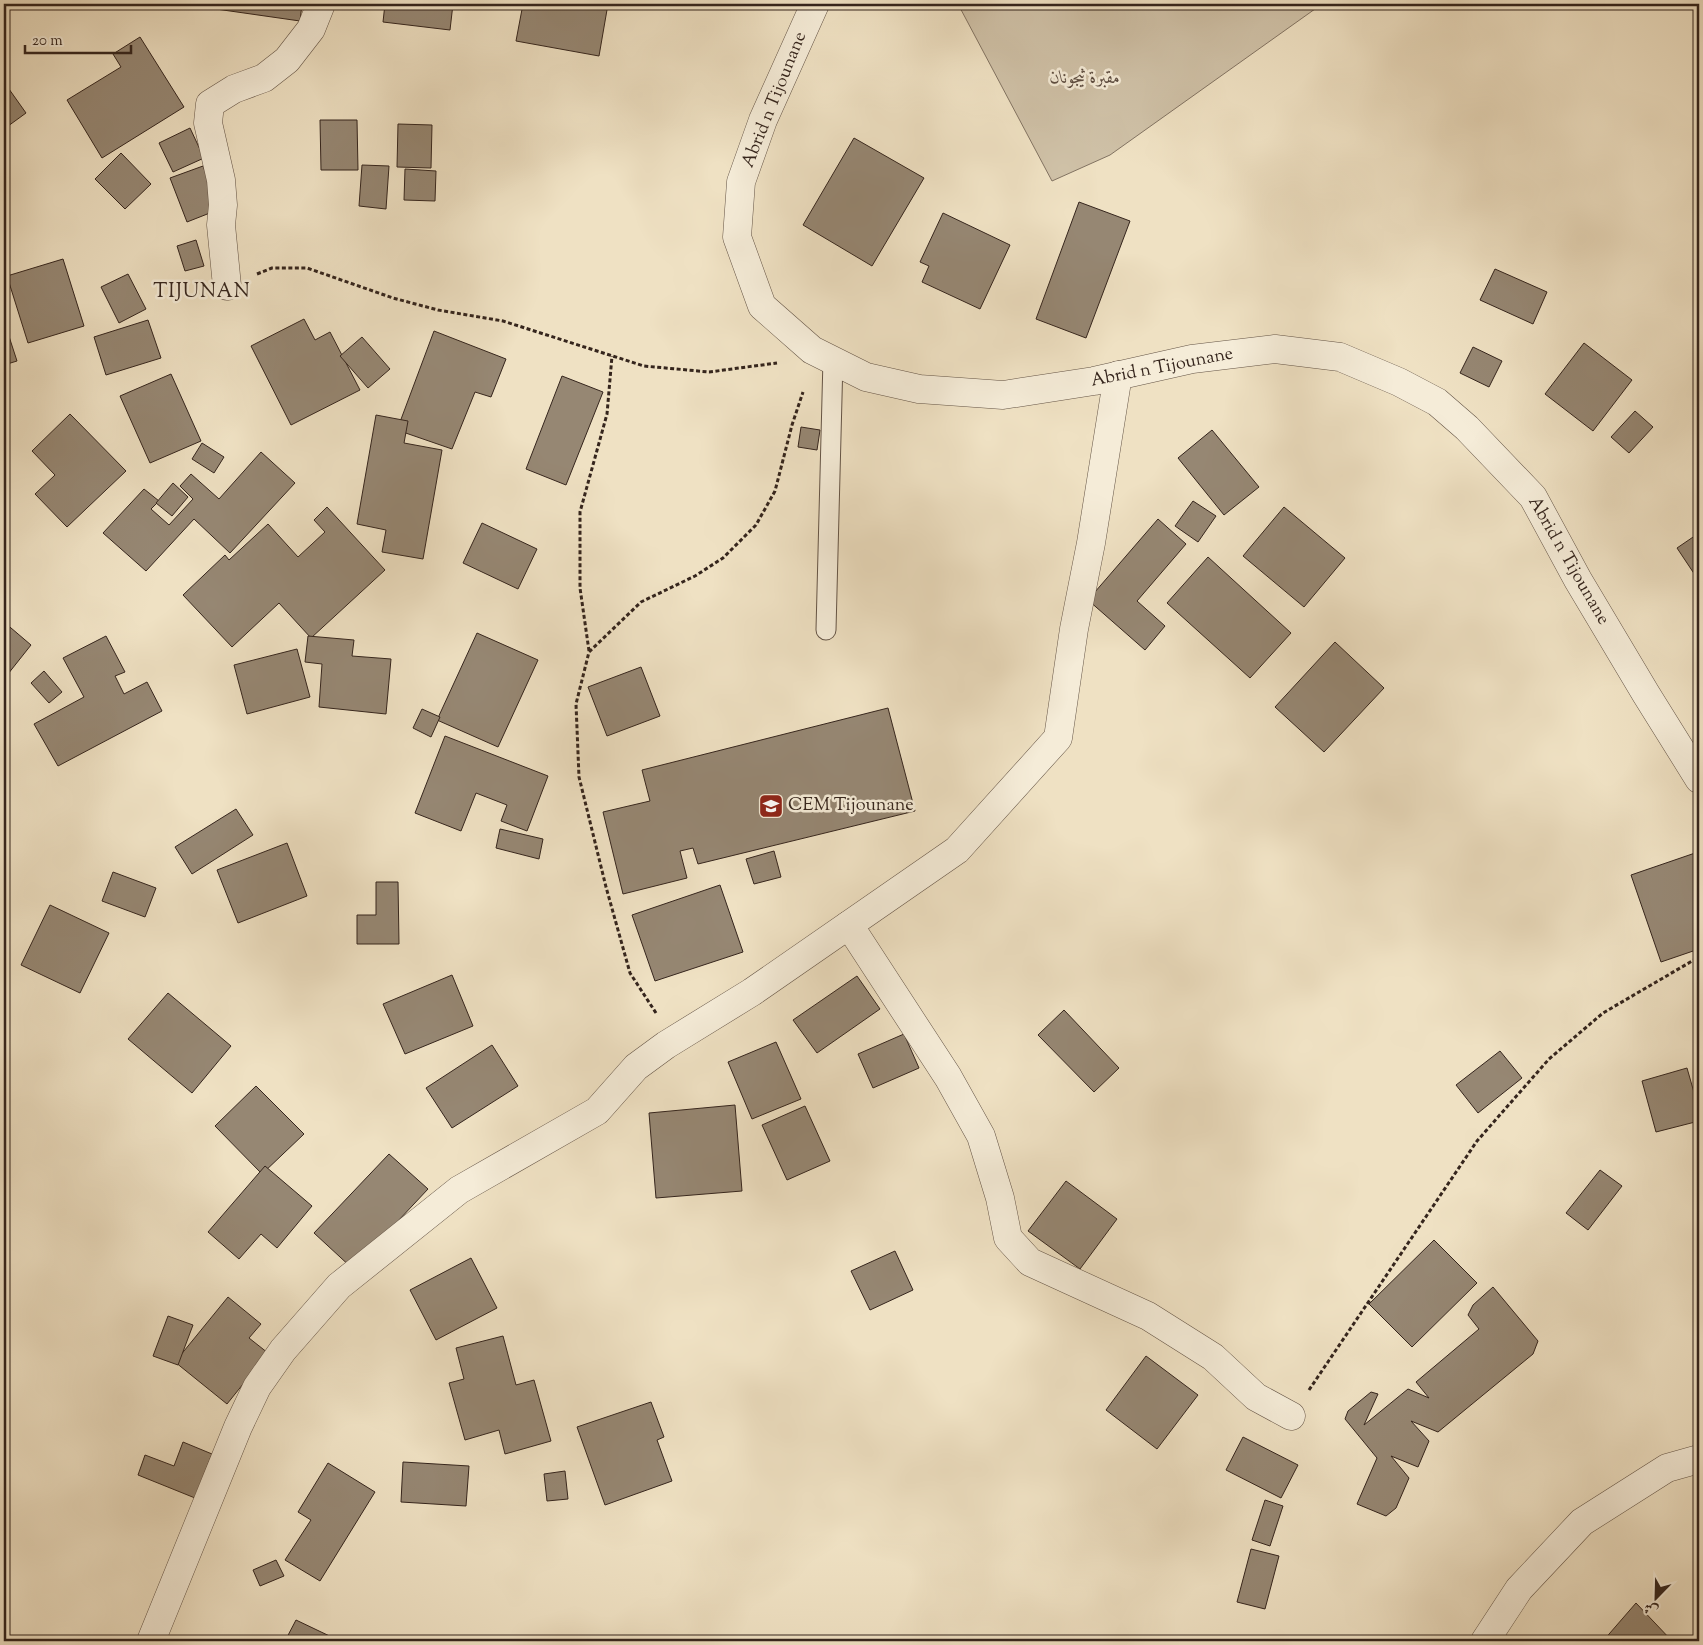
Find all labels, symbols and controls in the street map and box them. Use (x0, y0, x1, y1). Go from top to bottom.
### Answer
scale bar (25, 22, 131, 54)
street label: Abrid n Tijounane (736, 28, 814, 172)
text: 20 m (32, 31, 63, 52)
park label: مقبرة ثيجونان (1050, 66, 1120, 92)
district label: TIJUNAN (153, 278, 251, 307)
street label: Abrid n Tijounane (1089, 341, 1235, 395)
street label: Abrid n Tijounane (1521, 492, 1615, 630)
school or university icon: CEM Tijounane (758, 793, 784, 819)
place label: CEM Tijounane (788, 793, 914, 819)
north arrow (1630, 1572, 1680, 1622)
text: ش (1641, 1596, 1662, 1620)

